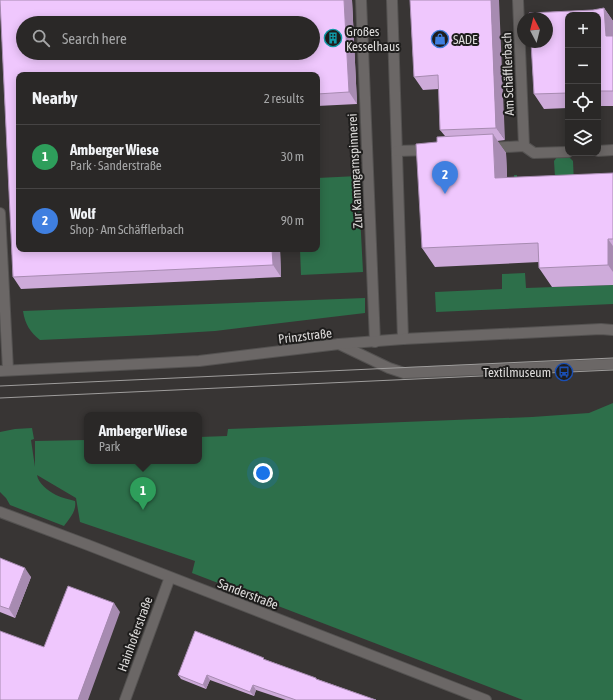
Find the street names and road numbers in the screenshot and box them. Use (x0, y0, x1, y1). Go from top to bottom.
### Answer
street label: Am Schäfflerbach (499, 32, 517, 116)
street label: Zur Kammgarnspinnerei (344, 113, 366, 229)
street label: Prinzstraße (277, 325, 333, 347)
street label: Sanderstraße (216, 576, 280, 612)
street label: Hainhoferstraße (115, 594, 156, 673)

